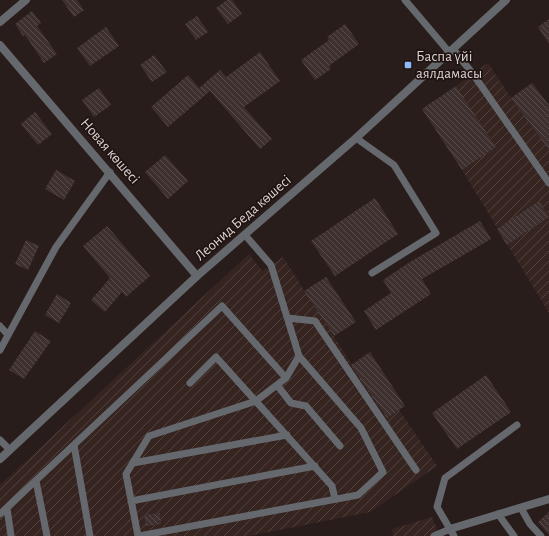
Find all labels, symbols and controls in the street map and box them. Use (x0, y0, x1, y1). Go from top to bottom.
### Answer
place label: Баспа үйі аялдамасы (416, 49, 482, 81)
marker: Баспа үйі аялдамасы (403, 60, 413, 70)
street label: Новая көшесі (78, 115, 142, 187)
street label: Леонид Беда көшесі (192, 172, 294, 264)

